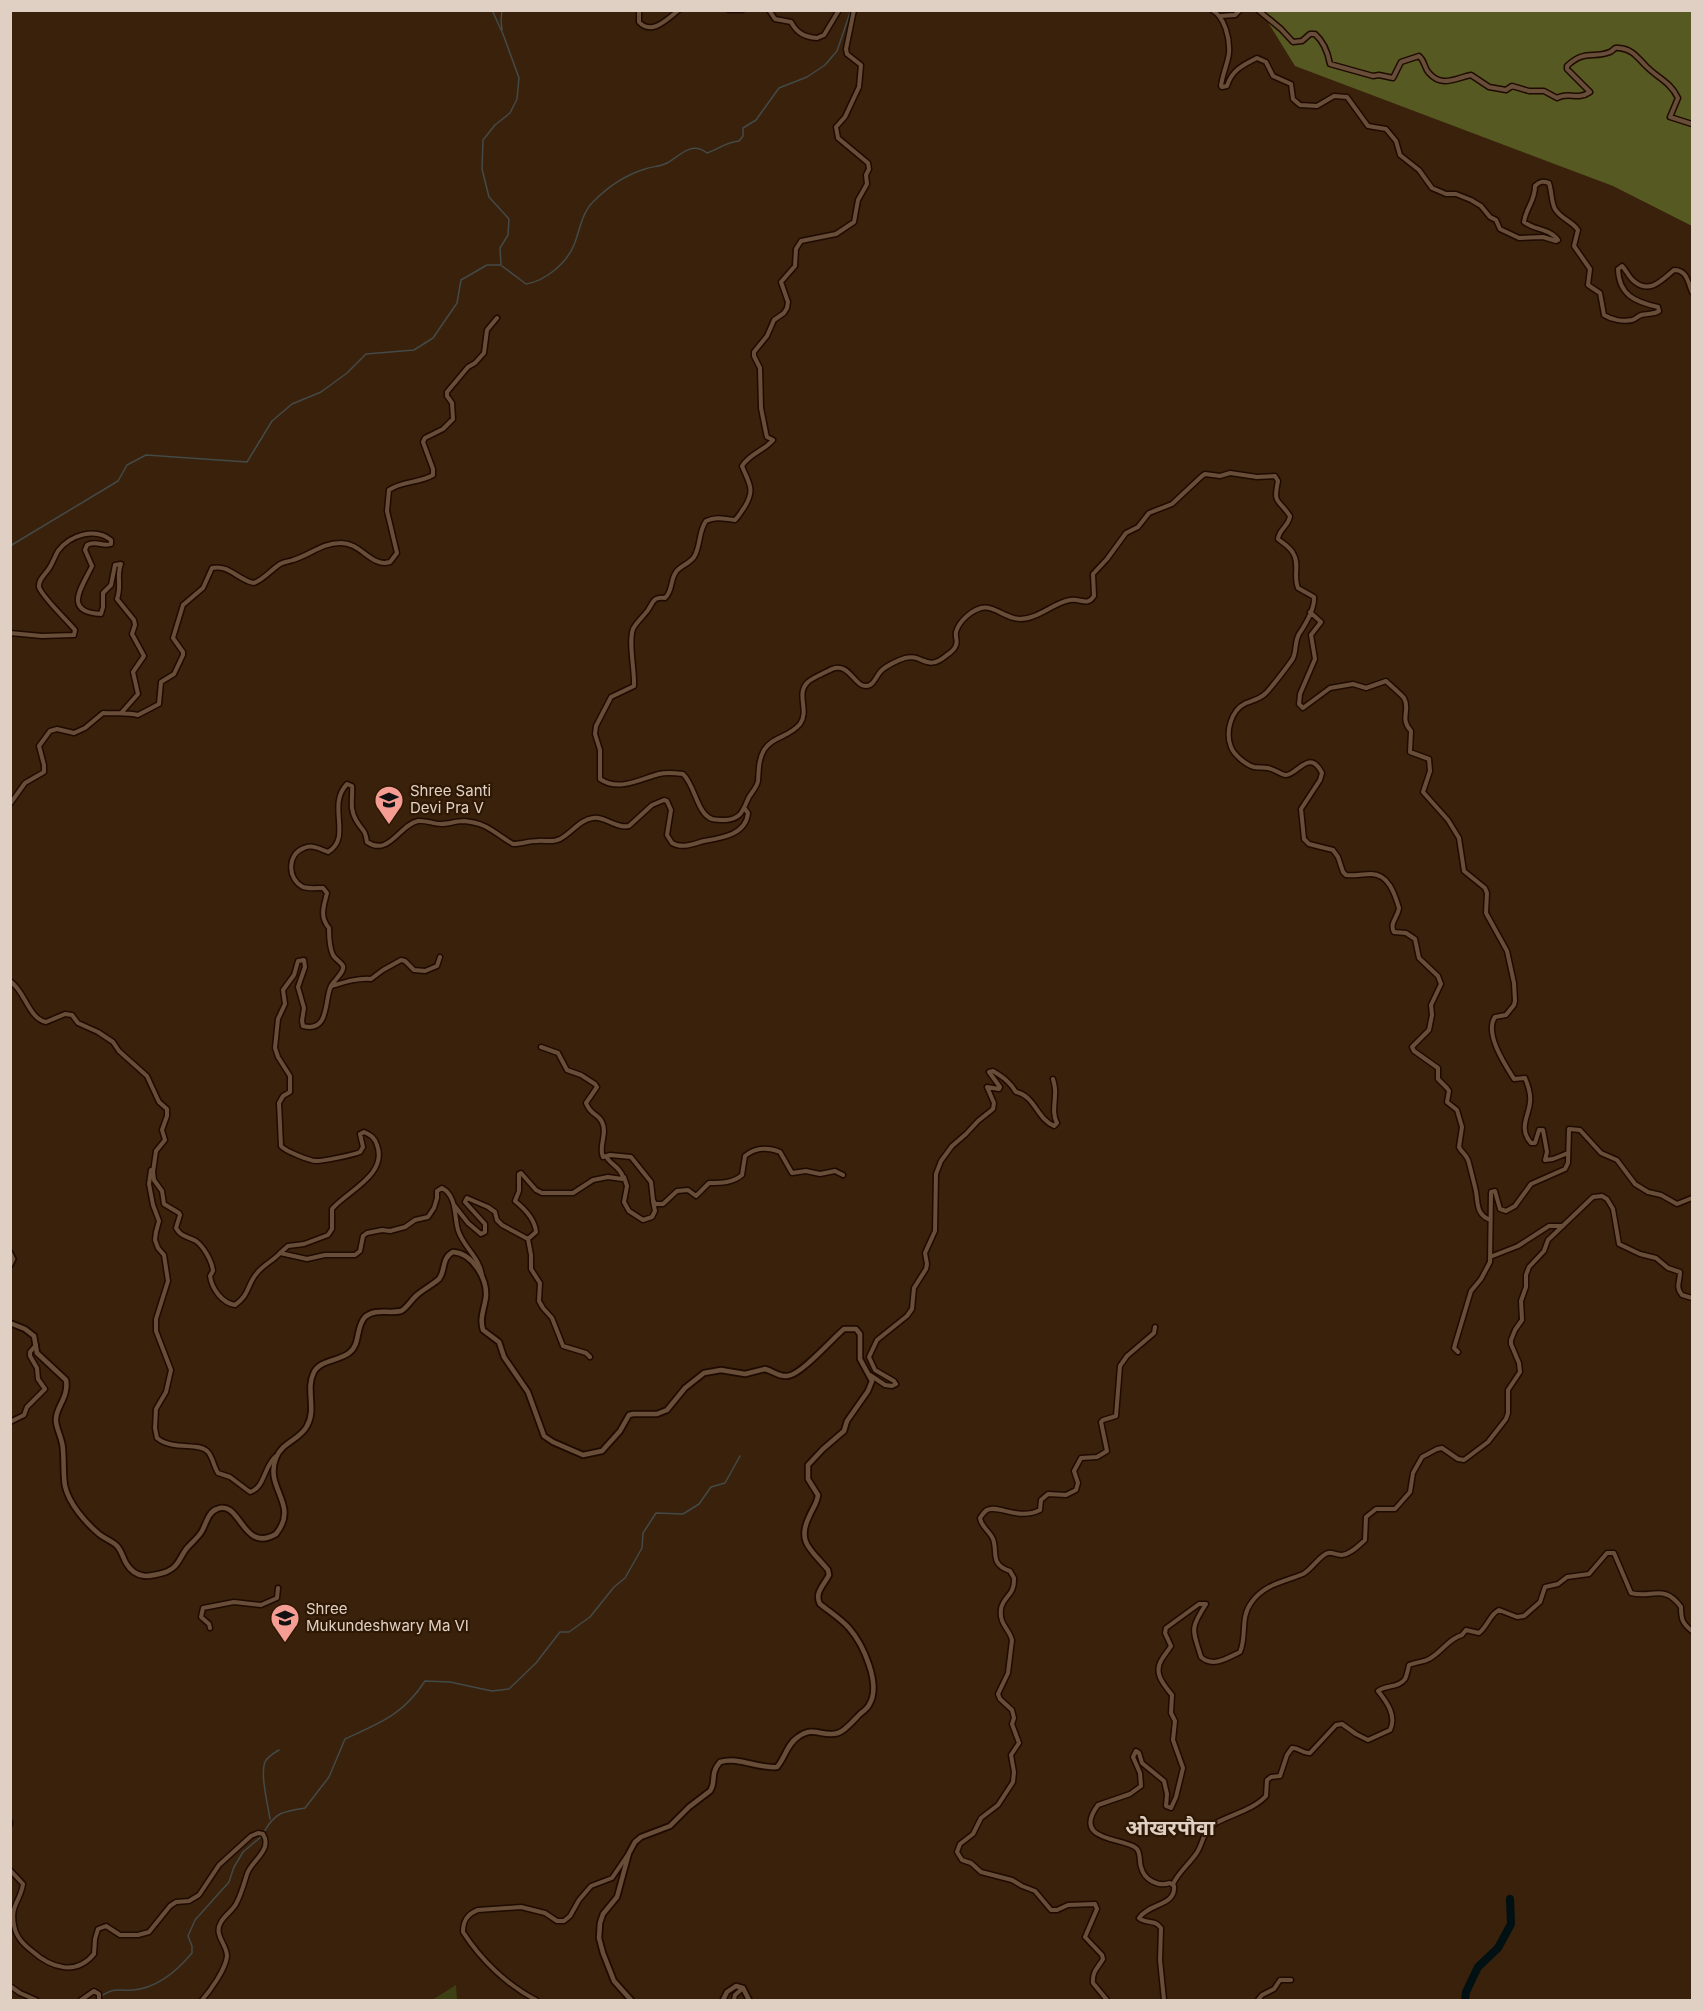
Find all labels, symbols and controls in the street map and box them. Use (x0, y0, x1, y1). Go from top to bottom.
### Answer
place label: Shree Santi Devi Pra V (410, 781, 491, 817)
school or university icon: Shree Santi Devi Pra V (373, 784, 405, 826)
place label: Shree Mukundeshwary Ma VI (306, 1599, 469, 1635)
school or university icon: Shree Mukundeshwary Ma VI (269, 1602, 301, 1644)
district label: ओखरपौवा (1125, 1815, 1216, 1840)

